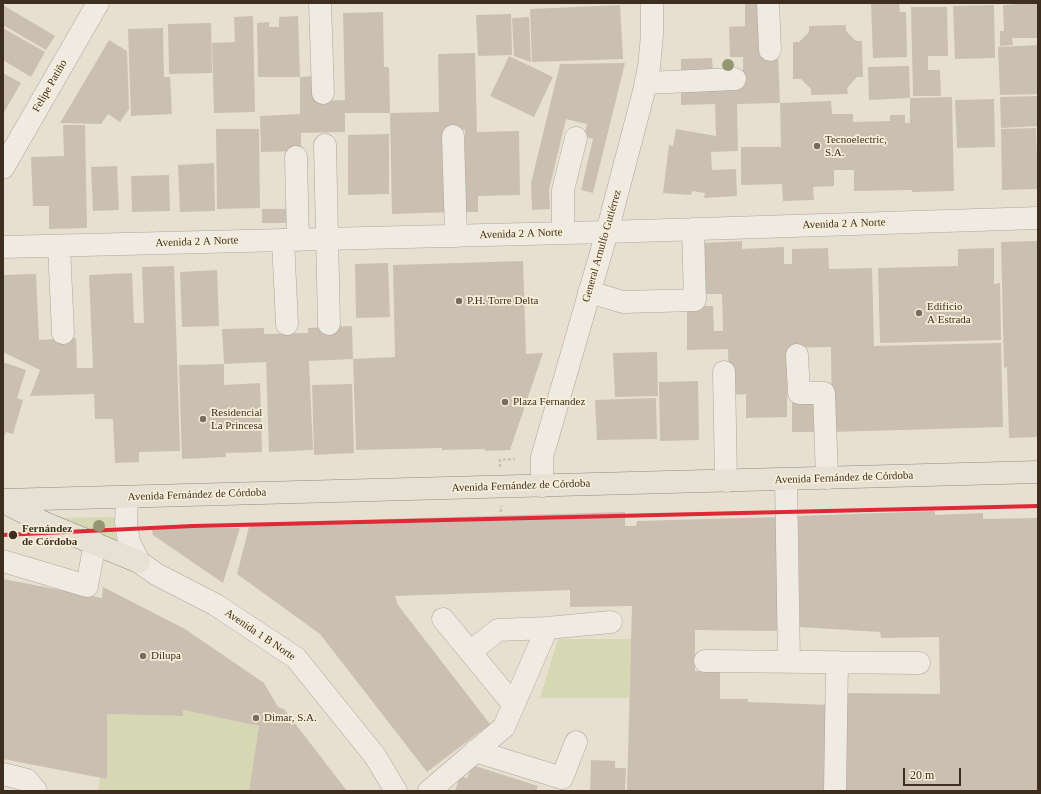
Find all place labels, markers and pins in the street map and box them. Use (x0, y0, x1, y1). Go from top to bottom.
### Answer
place label: Tecnoelectric, S.A. (825, 133, 887, 159)
marker: Tecnoelectric, S.A. (812, 141, 822, 151)
place label: P.H. Torre Delta (467, 294, 538, 308)
marker: P.H. Torre Delta (454, 296, 464, 306)
place label: Edificio A Estrada (927, 300, 971, 326)
marker: Edificio A Estrada (914, 308, 924, 318)
place label: Plaza Fernandez (513, 395, 585, 409)
marker: Plaza Fernandez (500, 397, 510, 407)
place label: Residencial La Princesa (211, 406, 263, 432)
marker: Residencial La Princesa (198, 414, 208, 424)
place label: Fernández de Córdoba (22, 522, 77, 548)
marker: Fernández de Córdoba (7, 529, 19, 541)
place label: Dilupa (151, 649, 181, 663)
marker: Dilupa (138, 651, 148, 661)
place label: Dimar, S.A. (264, 711, 317, 725)
marker: Dimar, S.A. (251, 713, 261, 723)

